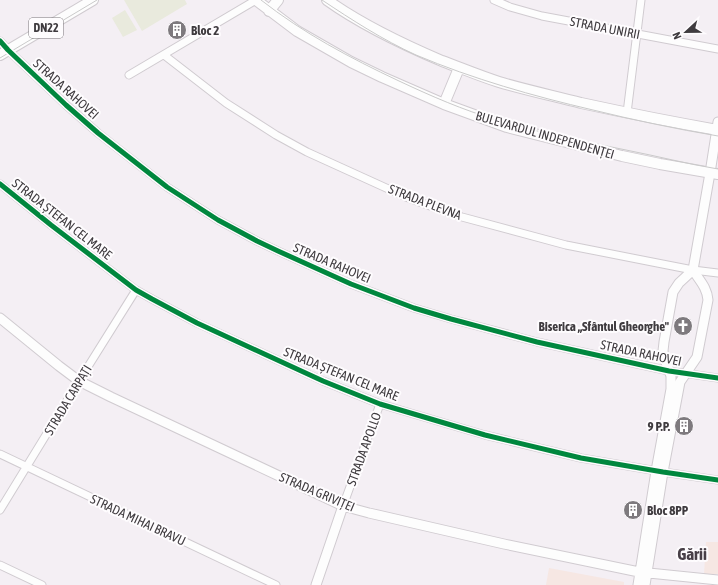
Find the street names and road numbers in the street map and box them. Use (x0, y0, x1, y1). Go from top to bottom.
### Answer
street label: STRADA UNIRII (569, 14, 641, 42)
road number: DN22 (29, 18, 63, 38)
street label: STRADA RAHOVEI (30, 56, 102, 122)
street label: BULEVARDUL INDEPENDENȚEI (474, 108, 616, 162)
street label: STRADA ȘTEFAN CEL MARE (9, 175, 115, 263)
street label: STRADA PLEVNA (386, 181, 464, 223)
street label: STRADA RAHOVEI (291, 240, 373, 286)
street label: STRADA RAHOVEI (599, 337, 683, 369)
street label: STRADA ȘTEFAN CEL MARE (281, 344, 401, 404)
street label: STRADA CARPAȚI (41, 362, 95, 438)
street label: STRADA APOLLO (344, 410, 384, 488)
street label: STRADA GRIVIȚEI (277, 469, 357, 515)
street label: STRADA MIHAI BRAVU (88, 491, 188, 549)

